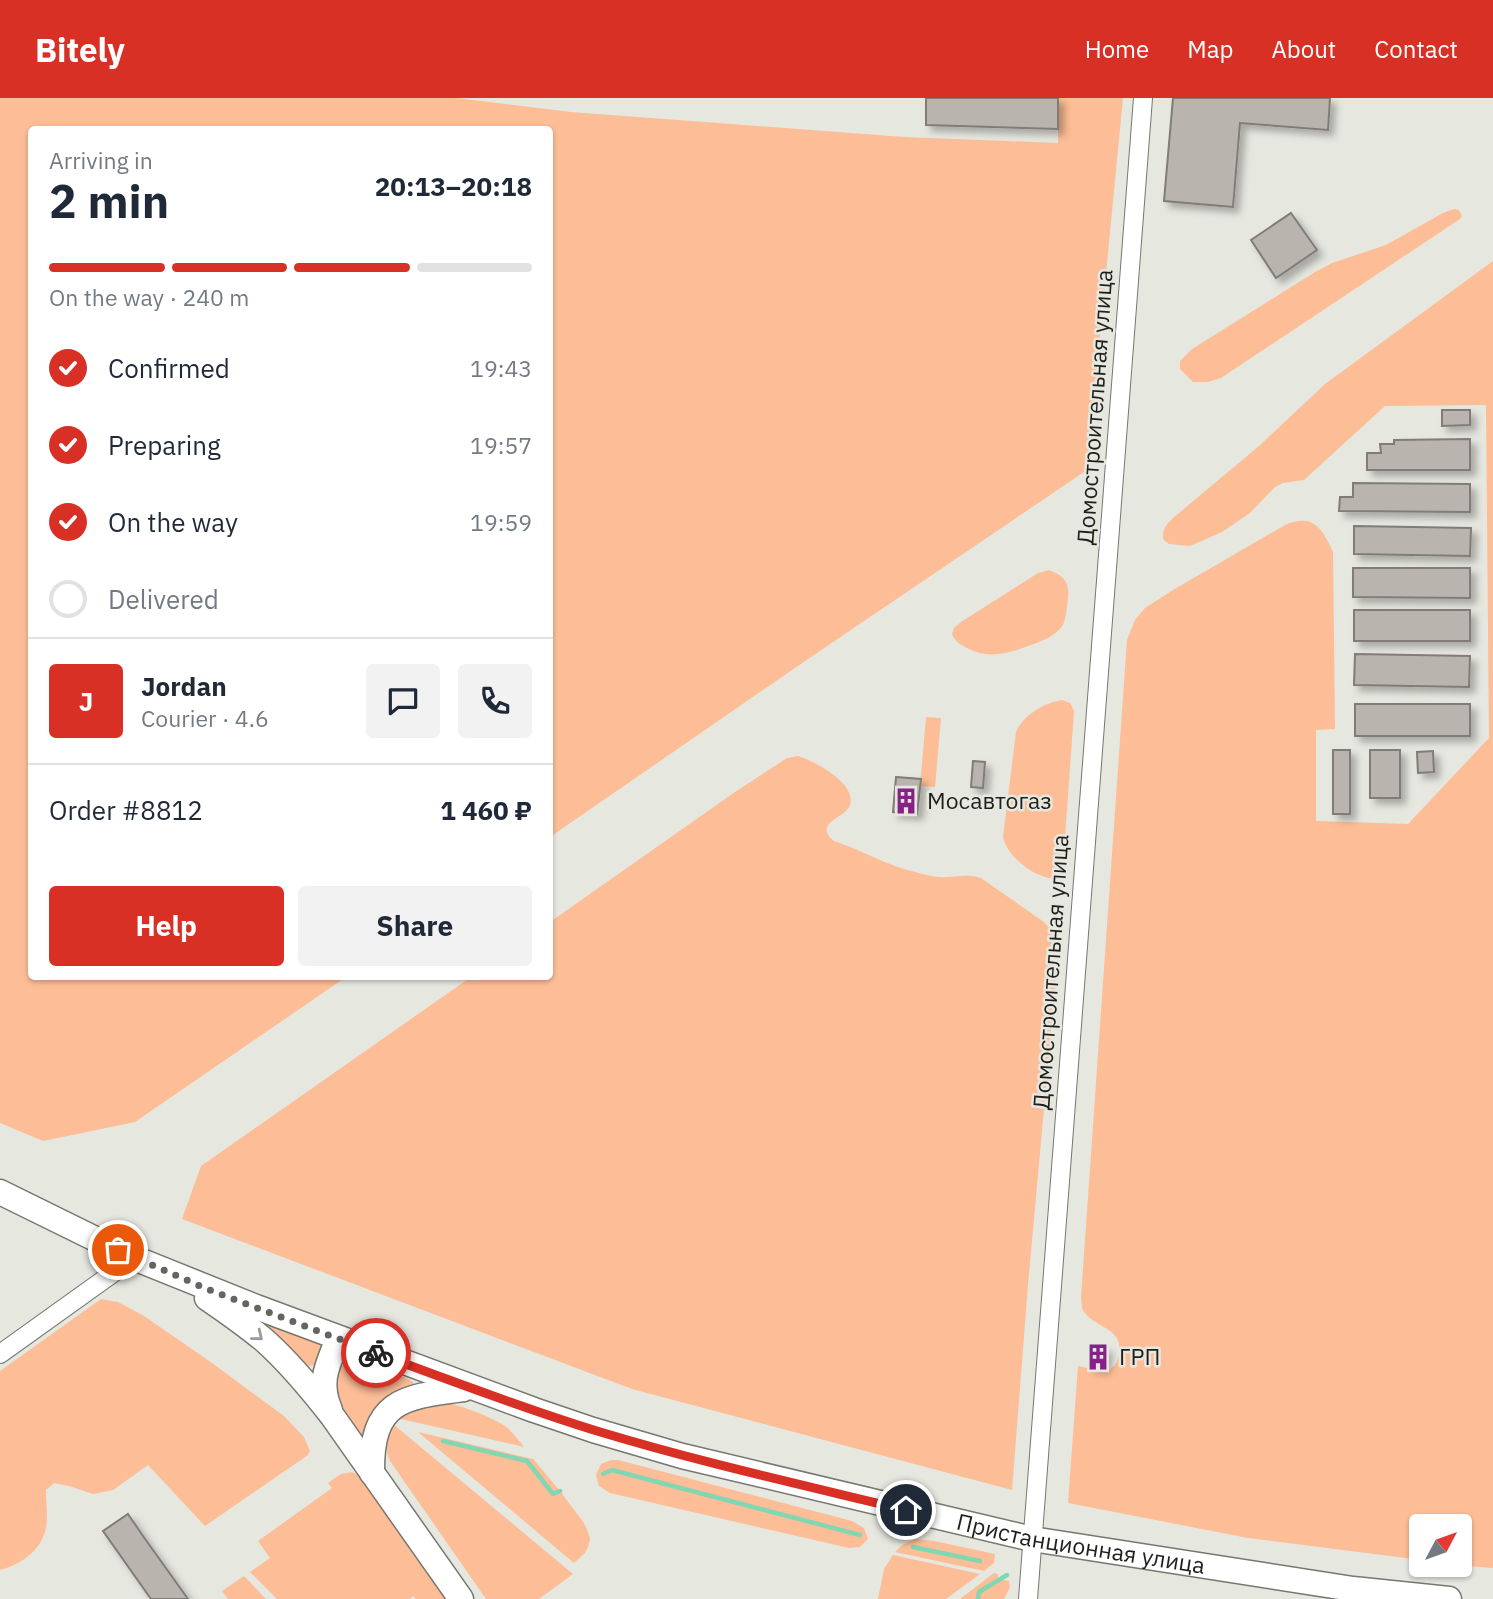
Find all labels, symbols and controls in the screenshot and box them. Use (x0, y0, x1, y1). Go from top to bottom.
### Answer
text: Bitely (35, 28, 125, 71)
text: Home (1085, 33, 1149, 65)
text: Map (1187, 33, 1233, 65)
text: About (1271, 33, 1336, 65)
text: Contact (1374, 33, 1458, 65)
text: Arriving in (49, 145, 153, 175)
text: 20:13–20:18 (375, 169, 532, 203)
text: 2 min (49, 171, 169, 231)
street label: Домостроительная улица (1069, 268, 1119, 546)
text: On the way · 240 m (49, 282, 249, 312)
icon: check (49, 349, 87, 387)
text: Confirmed (108, 351, 230, 385)
text: 19:43 (470, 353, 532, 383)
icon: check (49, 426, 87, 464)
text: Preparing (108, 428, 221, 462)
text: 19:57 (470, 430, 532, 460)
icon: check (49, 503, 87, 541)
text: On the way (108, 505, 238, 539)
text: 19:59 (470, 507, 532, 537)
text: Delivered (108, 582, 219, 616)
button: chat (366, 664, 440, 738)
button: phone (458, 664, 532, 738)
text: Jordan (141, 669, 227, 703)
text: J (79, 684, 93, 718)
text: Courier · 4.6 (141, 703, 269, 733)
place label: Мосавтогаз (927, 785, 1052, 815)
building icon: Мосавтогаз (891, 786, 921, 816)
text: Order #8812 (49, 793, 203, 827)
text: 1 460 ₽ (440, 793, 532, 827)
street label: Домостроительная улица (1025, 833, 1075, 1111)
button: Help (49, 886, 284, 966)
button: Share (298, 886, 532, 966)
pin (88, 1220, 148, 1280)
icon: bag (99, 1231, 137, 1269)
courier (341, 1318, 411, 1388)
one-way arrow (250, 1328, 263, 1340)
icon: bike (357, 1334, 395, 1372)
place label: ГРП (1119, 1341, 1160, 1371)
building icon: ГРП (1083, 1342, 1113, 1372)
pin (876, 1480, 936, 1540)
icon: home (887, 1491, 925, 1529)
street label: Пристанционная улица (954, 1506, 1207, 1580)
north arrow (1409, 1514, 1472, 1577)
map controls (1409, 1514, 1472, 1577)

